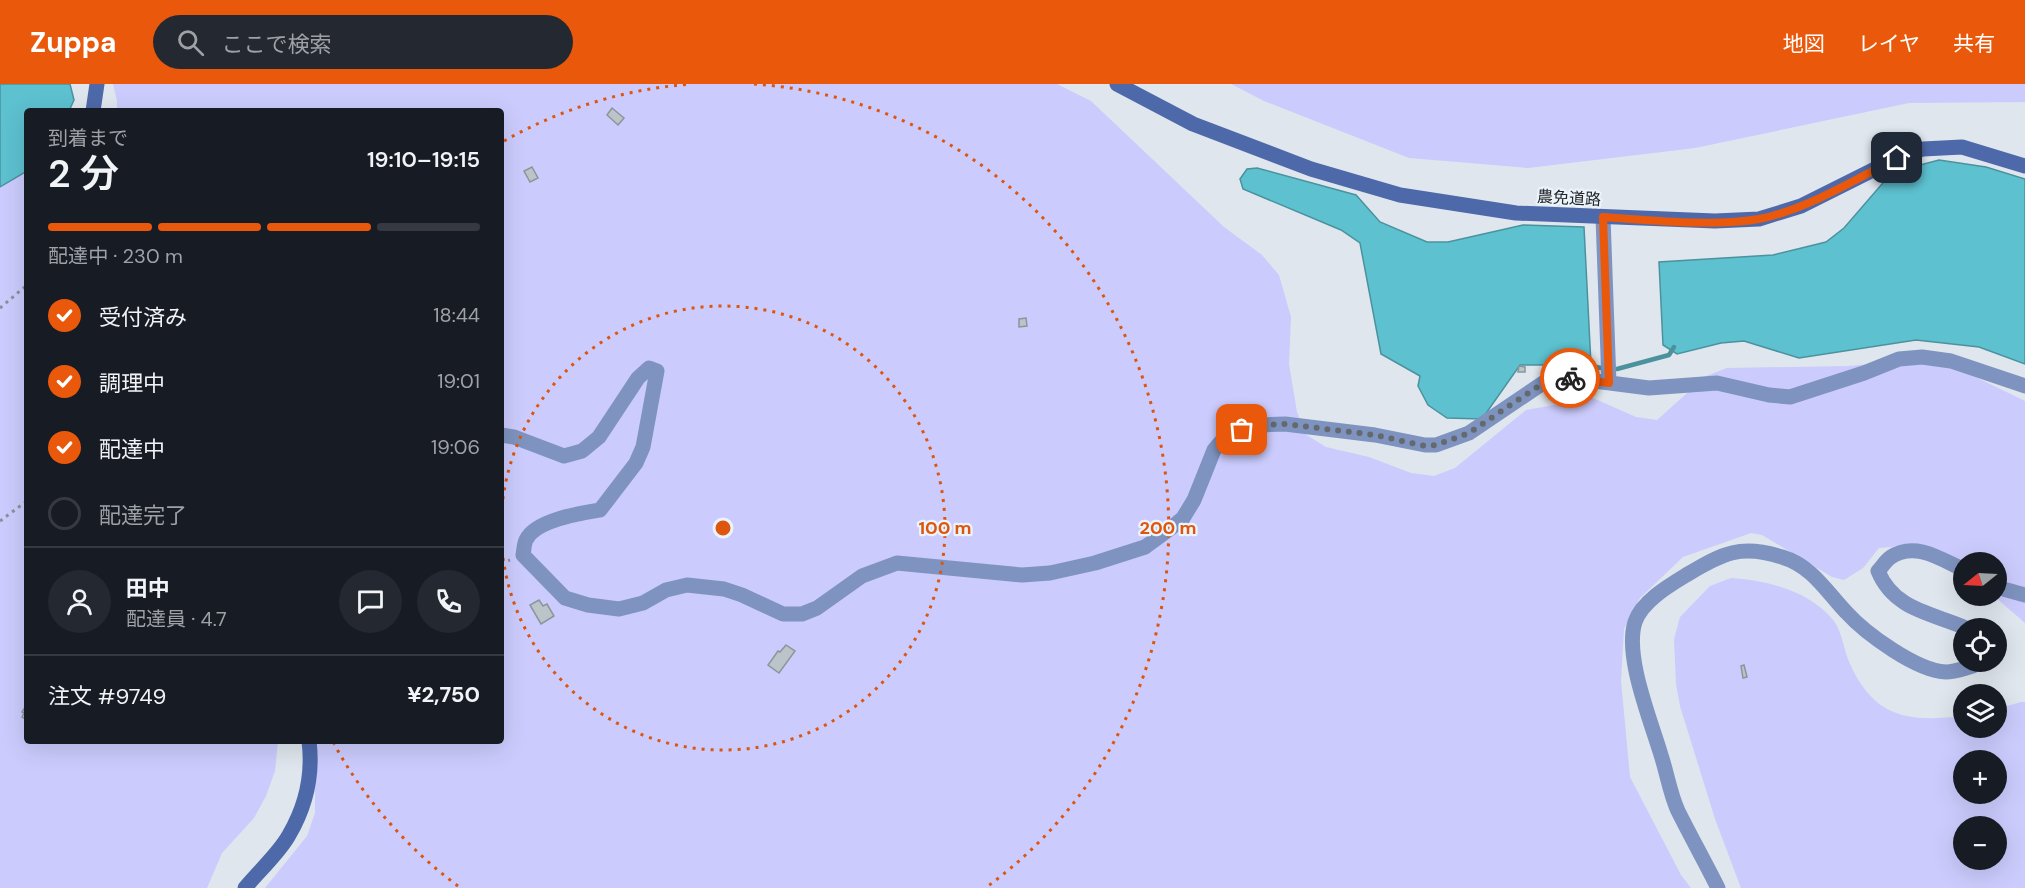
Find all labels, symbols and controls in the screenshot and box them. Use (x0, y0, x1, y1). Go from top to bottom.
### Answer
search box (153, 15, 573, 69)
text: Zuppa (30, 24, 117, 61)
icon: search (174, 26, 207, 59)
text: ここで検索 (222, 30, 332, 59)
text: 地図 (1783, 30, 1825, 58)
text: レイヤ (1858, 30, 1920, 58)
text: 共有 (1953, 30, 1995, 58)
text: 到着まで (48, 125, 128, 151)
pin (1871, 132, 1922, 183)
icon: home (1880, 141, 1913, 174)
text: 19:10–19:15 (367, 145, 480, 174)
text: 2 分 (48, 148, 119, 199)
street label: 農免道路 (1536, 186, 1602, 210)
text: 配達中 · 230 m (48, 243, 183, 269)
icon: check (48, 299, 81, 332)
text: 18:44 (433, 302, 480, 328)
text: 受付済み (99, 303, 187, 332)
courier (1540, 348, 1600, 408)
icon: bike (1554, 362, 1587, 395)
icon: check (48, 365, 81, 398)
text: 19:01 (437, 368, 480, 394)
text: 調理中 (99, 369, 165, 398)
pin (1216, 404, 1267, 455)
icon: bag (1225, 413, 1258, 446)
icon: check (48, 431, 81, 464)
text: 19:06 (431, 434, 480, 460)
text: 配達中 (99, 435, 165, 464)
text: 配達完了 (99, 501, 187, 530)
text: 100 m (918, 516, 972, 540)
text: 200 m (1140, 516, 1196, 540)
centre of rings (713, 518, 733, 538)
north arrow (1953, 552, 2007, 606)
map controls (1953, 552, 2007, 870)
button: person (48, 570, 111, 633)
button: chat (339, 570, 402, 633)
button: phone (417, 570, 480, 633)
text: 田中 (126, 574, 170, 603)
text: 配達員 · 4.7 (126, 606, 227, 632)
button: locate (1953, 618, 2007, 672)
text: ¥2,750 (407, 680, 480, 709)
text: 注文 #9749 (48, 682, 166, 711)
button: layers (1953, 684, 2007, 738)
button: + (1953, 750, 2007, 804)
button: − (1953, 816, 2007, 870)

